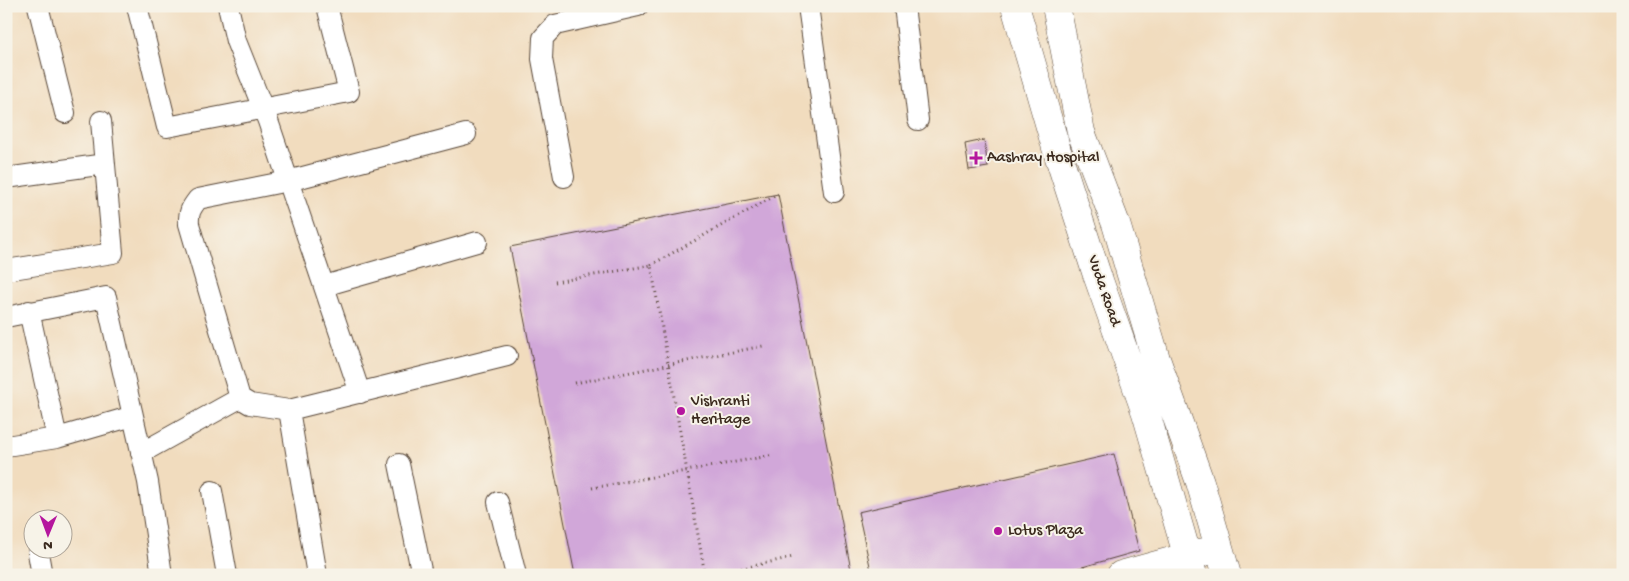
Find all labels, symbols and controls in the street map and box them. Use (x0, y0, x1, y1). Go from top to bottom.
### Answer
place label: Aashray Hospital (987, 149, 1100, 168)
marker: Aashray Hospital (969, 151, 983, 165)
street label: Vuda Road (1082, 252, 1124, 330)
place label: Vishranti Heritage (690, 393, 751, 430)
marker: Vishranti Heritage (675, 405, 687, 417)
north arrow (22, 508, 72, 558)
place label: Lotus Plaza (1008, 522, 1084, 541)
marker: Lotus Plaza (992, 525, 1004, 537)
text: N (43, 536, 53, 553)

